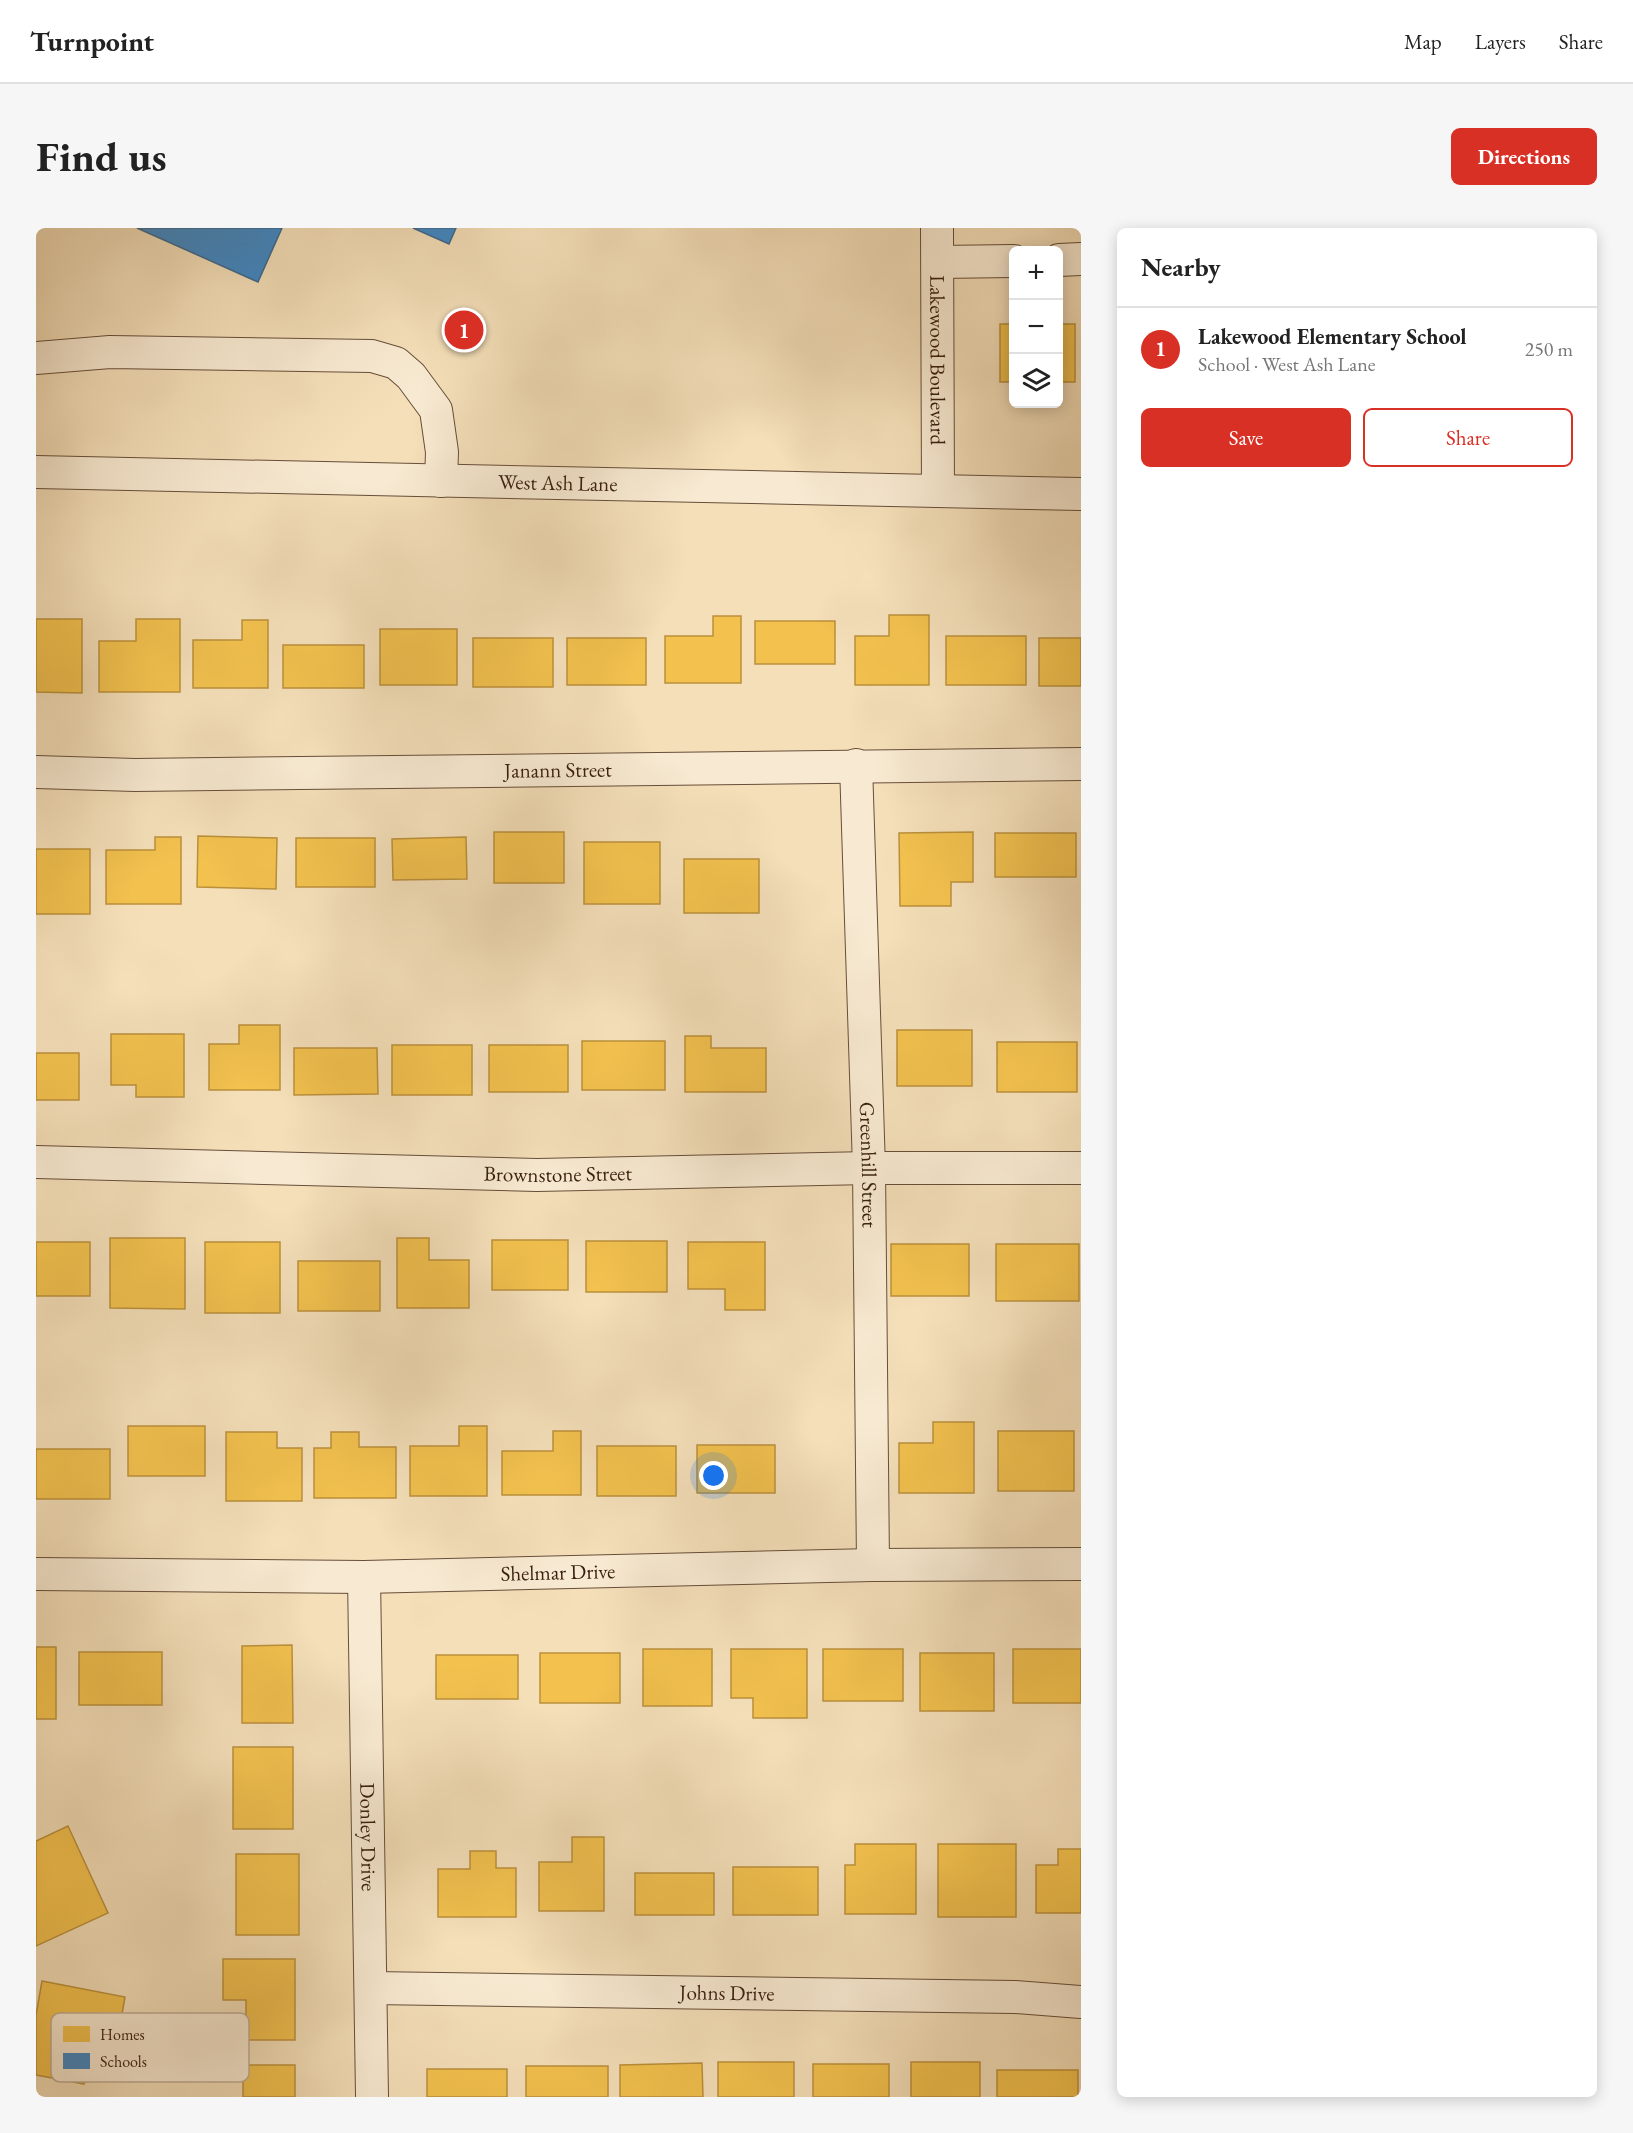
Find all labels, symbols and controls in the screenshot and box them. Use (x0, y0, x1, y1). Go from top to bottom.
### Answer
text: Turnpoint (30, 23, 154, 59)
text: Map (1404, 28, 1442, 55)
text: Layers (1475, 28, 1526, 55)
text: Share (1559, 28, 1603, 55)
button: Directions (1451, 128, 1597, 185)
text: Find us (36, 129, 167, 184)
map controls (1009, 246, 1063, 408)
button: + (1009, 246, 1063, 300)
text: Nearby (1141, 250, 1221, 284)
street label: Lakewood Boulevard (924, 275, 952, 446)
button: − (1009, 300, 1063, 354)
pin: 1 (444, 308, 484, 352)
text: Lakewood Elementary School (1198, 322, 1467, 351)
text: 1 (1155, 336, 1166, 362)
text: 250 m (1525, 336, 1573, 362)
text: School · West Ash Lane (1198, 351, 1376, 377)
button: layers (1009, 354, 1063, 408)
button: Save (1141, 408, 1351, 467)
button: Share (1363, 408, 1573, 467)
street label: West Ash Lane (498, 468, 618, 497)
street label: Janann Street (502, 755, 612, 784)
street label: Greenhill Street (854, 1101, 884, 1228)
street label: Brownstone Street (483, 1159, 633, 1188)
your location (699, 1461, 728, 1490)
street label: Shelmar Drive (500, 1557, 616, 1587)
street label: Donley Drive (354, 1782, 383, 1892)
street label: Johns Drive (677, 1978, 775, 2007)
legend (51, 2013, 249, 2082)
text: Homes (100, 2024, 145, 2045)
text: Schools (100, 2051, 147, 2072)

